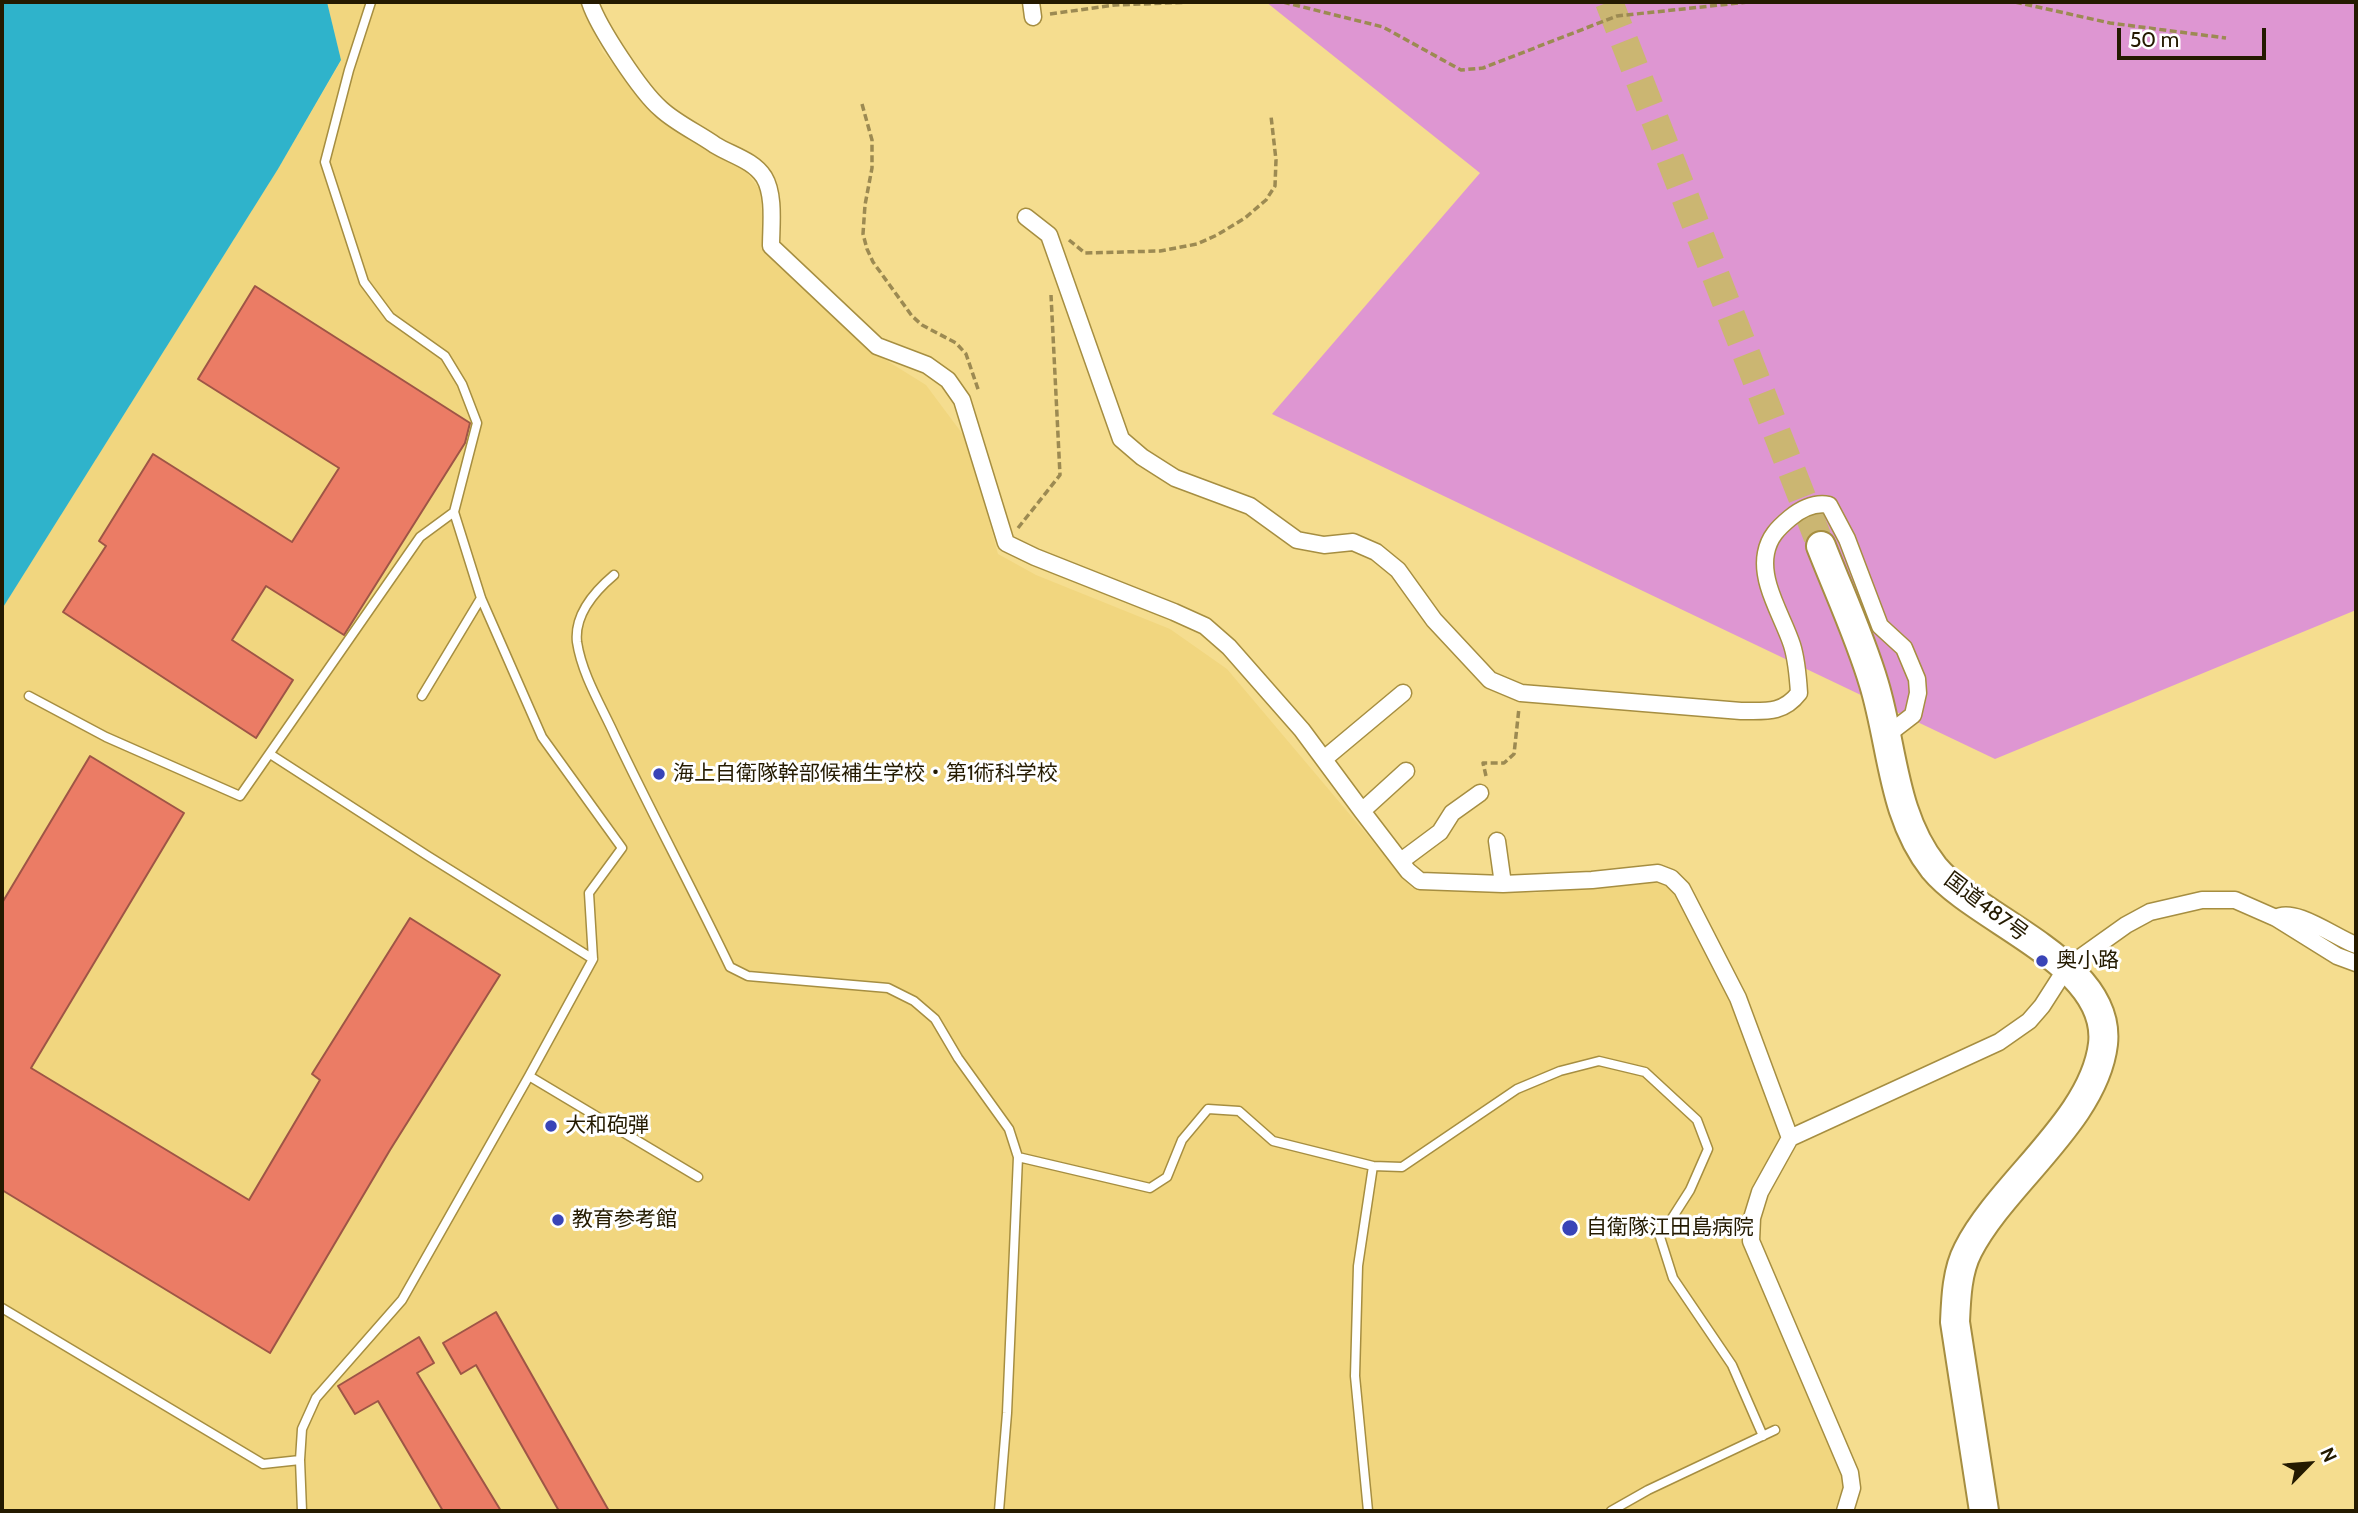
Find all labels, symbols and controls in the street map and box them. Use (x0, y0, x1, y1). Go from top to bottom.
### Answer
scale bar (2120, 14, 2269, 58)
text: 50 m (2130, 27, 2179, 52)
place label: 海上自衛隊幹部候補生学校・第1術科学校 (673, 761, 1058, 787)
marker: 海上自衛隊幹部候補生学校・第1術科学校 (651, 766, 667, 782)
street label: 国道487号 (1939, 867, 2033, 947)
place label: 奥小路 (2056, 948, 2119, 974)
marker: 奥小路 (2034, 953, 2050, 969)
place label: 大和砲弾 (565, 1113, 649, 1139)
marker: 大和砲弾 (543, 1118, 559, 1134)
place label: 教育参考館 (572, 1207, 677, 1233)
marker: 教育参考館 (550, 1212, 566, 1228)
place label: 自衛隊江田島病院 (1586, 1215, 1754, 1241)
marker: 自衛隊江田島病院 (1560, 1218, 1580, 1238)
north arrow (2274, 1429, 2344, 1499)
text: N (2315, 1444, 2342, 1466)

